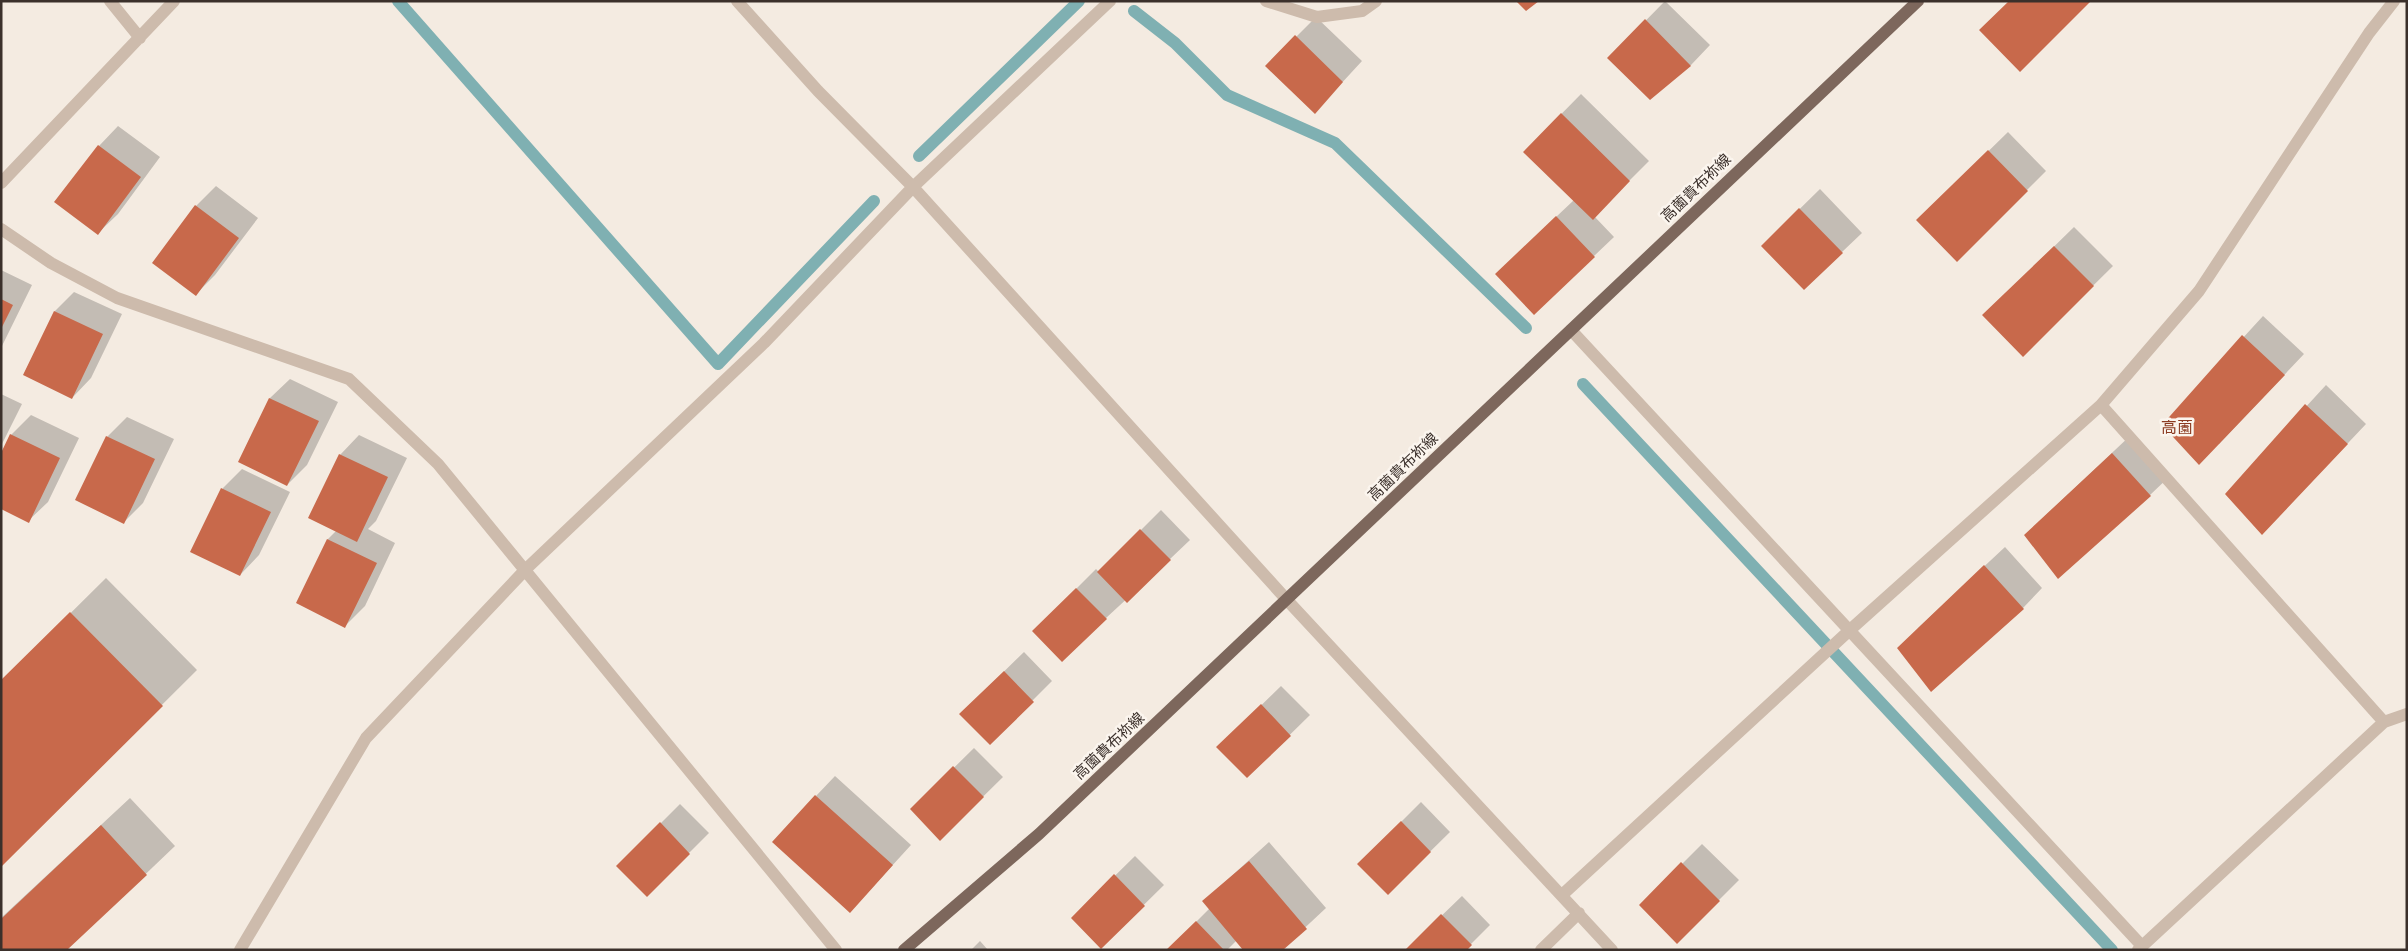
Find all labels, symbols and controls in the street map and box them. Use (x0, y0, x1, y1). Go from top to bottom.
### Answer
street label: 高薗貴布祢線 (1657, 150, 1735, 226)
district label: 高薗 (2161, 417, 2193, 439)
street label: 高薗貴布祢線 (1364, 429, 1442, 505)
street label: 高薗貴布祢線 (1069, 708, 1149, 784)

